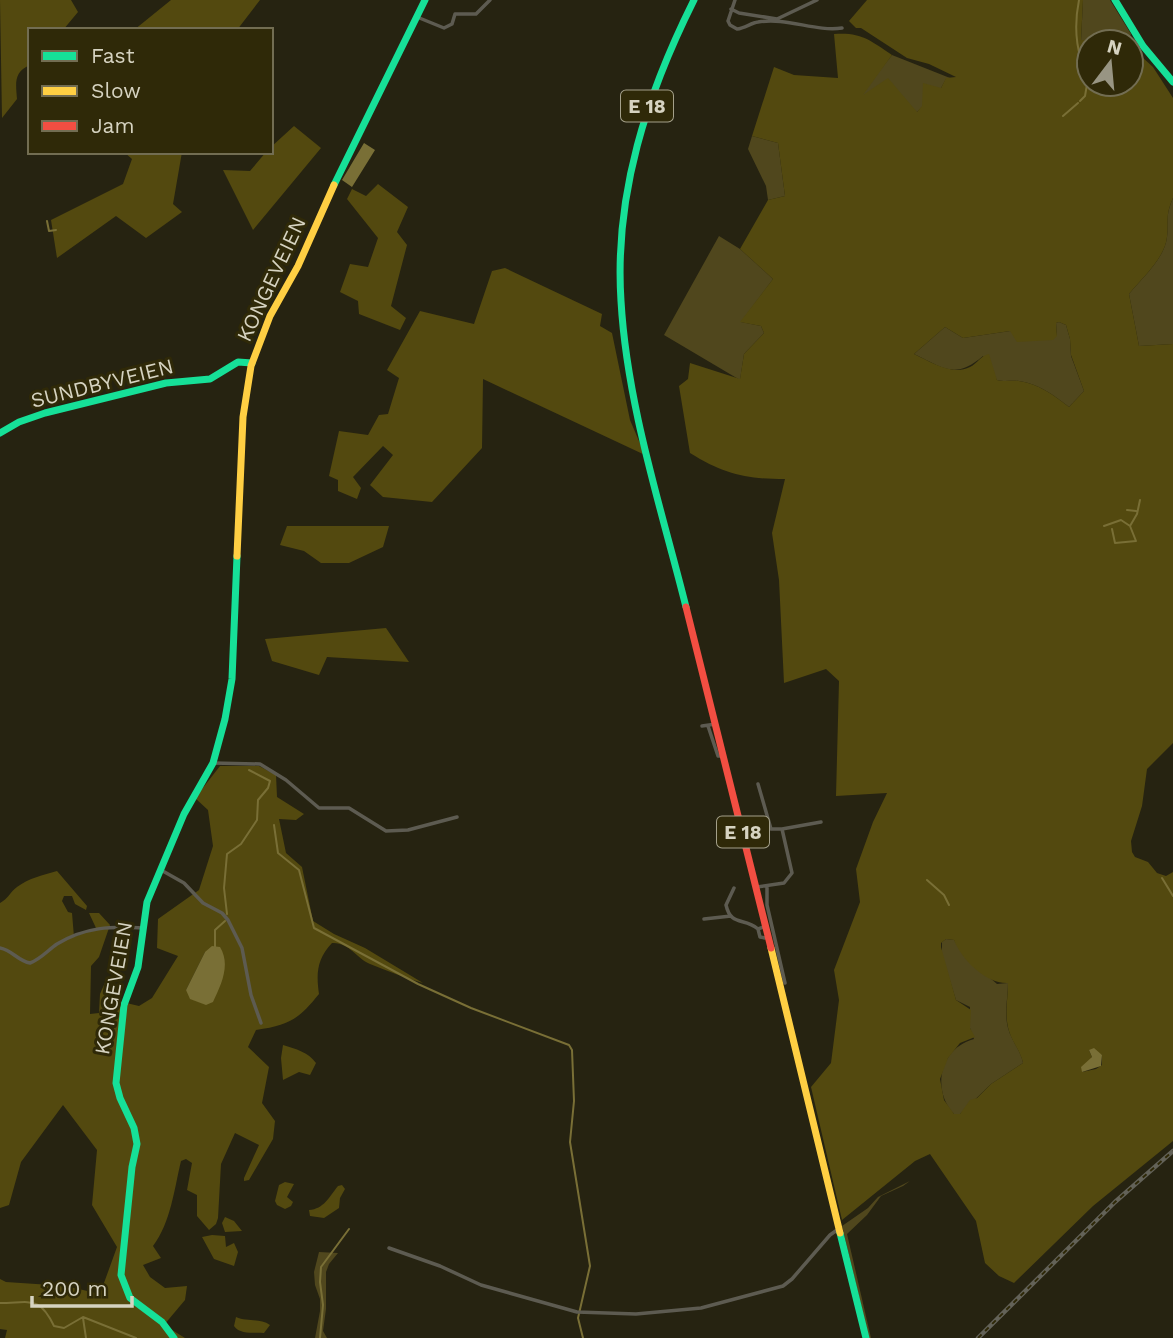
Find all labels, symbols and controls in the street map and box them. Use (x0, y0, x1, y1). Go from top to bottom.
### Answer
legend (28, 28, 273, 154)
north arrow (1075, 28, 1145, 98)
text: N (1105, 34, 1124, 60)
text: Fast (91, 43, 135, 68)
text: Slow (91, 78, 141, 103)
road number: E 18 (621, 90, 673, 122)
text: Jam (91, 113, 134, 138)
street label: KONGEVEIEN (231, 213, 311, 345)
street label: SUNDBYVEIEN (28, 353, 176, 413)
road number: E 18 (717, 817, 769, 848)
street label: KONGEVEIEN (89, 919, 137, 1057)
scale bar (32, 1264, 131, 1308)
text: 200 m (42, 1276, 108, 1301)

